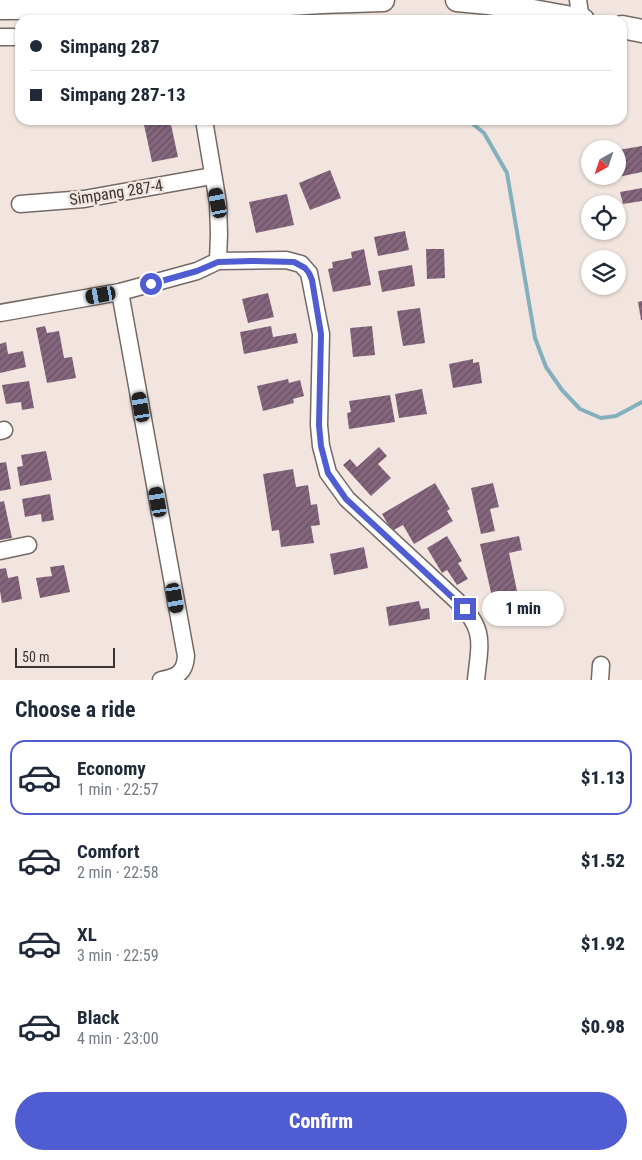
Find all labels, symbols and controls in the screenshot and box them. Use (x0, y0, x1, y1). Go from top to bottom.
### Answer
text: Simpang 287 (60, 35, 160, 58)
text: Simpang 287-13 (60, 83, 186, 106)
north arrow (581, 140, 626, 185)
map controls (581, 140, 626, 295)
street label: Simpang 287-4 (68, 176, 164, 209)
car (207, 187, 228, 219)
button: locate (581, 195, 626, 240)
button: layers (581, 250, 626, 295)
route start (140, 273, 162, 295)
car (84, 285, 117, 305)
car (131, 391, 150, 423)
car (148, 486, 167, 518)
car (165, 582, 184, 614)
callout: 1 min (482, 592, 565, 626)
route end (454, 598, 476, 620)
text: 1 min (505, 599, 541, 618)
scale bar (15, 645, 115, 668)
text: 50 m (22, 649, 50, 665)
text: Choose a ride (15, 697, 136, 722)
icon: car (17, 755, 62, 800)
text: Economy (77, 757, 146, 780)
text: $1.13 (581, 766, 625, 789)
text: 1 min · 22:57 (77, 780, 159, 799)
icon: car (17, 838, 62, 883)
text: Comfort (77, 840, 140, 863)
text: $1.52 (581, 849, 625, 872)
text: 2 min · 22:58 (77, 863, 159, 882)
icon: car (17, 921, 62, 966)
text: XL (77, 923, 97, 946)
text: $1.92 (581, 932, 625, 955)
text: 3 min · 22:59 (77, 946, 159, 965)
icon: car (17, 1004, 62, 1049)
text: Black (77, 1006, 119, 1029)
text: $0.98 (581, 1015, 625, 1038)
text: 4 min · 23:00 (77, 1029, 159, 1048)
button: Confirm (15, 1092, 627, 1150)

